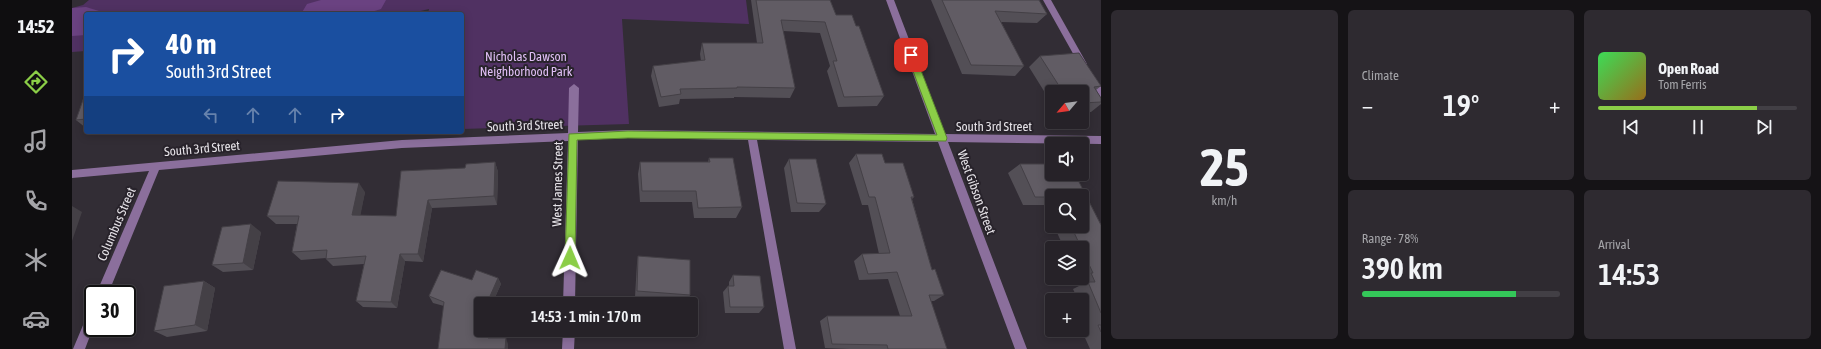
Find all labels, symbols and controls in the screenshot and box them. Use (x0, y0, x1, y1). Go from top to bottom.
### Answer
text: 14:52 (17, 16, 55, 37)
icon: right (100, 28, 152, 80)
text: 40 m (166, 28, 216, 60)
pin (894, 38, 928, 72)
icon: arrive (900, 44, 922, 66)
park label: Nicholas Dawson Neighborhood Park (480, 49, 573, 79)
text: Open Road (1658, 60, 1719, 77)
text: South 3rd Street (166, 61, 271, 82)
icon: directions (22, 68, 50, 96)
text: Climate (1362, 68, 1399, 83)
text: Tom Ferris (1658, 77, 1707, 92)
north arrow (1045, 85, 1089, 129)
map controls (1045, 85, 1089, 337)
text: 19° (1443, 88, 1479, 122)
text: − (1362, 92, 1373, 118)
text: + (1549, 92, 1560, 118)
icon: left (200, 104, 222, 126)
icon: ahead (242, 104, 264, 126)
icon: ahead (284, 104, 306, 126)
icon: right (326, 104, 348, 126)
icon: previous (1620, 116, 1642, 138)
icon: pause (1687, 116, 1709, 138)
icon: next (1753, 116, 1775, 138)
street label: South 3rd Street (487, 117, 564, 134)
street label: South 3rd Street (956, 119, 1032, 134)
icon: music (22, 127, 50, 155)
button: sound (1045, 137, 1089, 181)
text: 25 (1200, 137, 1249, 197)
street label: South 3rd Street (163, 138, 241, 159)
street label: West James Street (549, 141, 566, 227)
street label: West Gibson Street (954, 148, 999, 237)
street label: Columbus Street (94, 185, 139, 263)
icon: phone (22, 187, 50, 215)
button: search (1045, 189, 1089, 233)
text: km/h (1211, 193, 1237, 208)
text: Range · 78% (1362, 231, 1418, 246)
position arrow (549, 237, 591, 279)
text: Arrival (1598, 237, 1630, 252)
button: layers (1045, 241, 1089, 285)
icon: climate (22, 246, 50, 274)
text: 390 km (1362, 251, 1443, 285)
text: 14:53 (1598, 257, 1660, 291)
speed limit sign: 30 (84, 285, 136, 337)
button: + (1045, 293, 1089, 337)
icon: car (22, 305, 50, 333)
text: 14:53 · 1 min · 170 m (531, 308, 641, 325)

